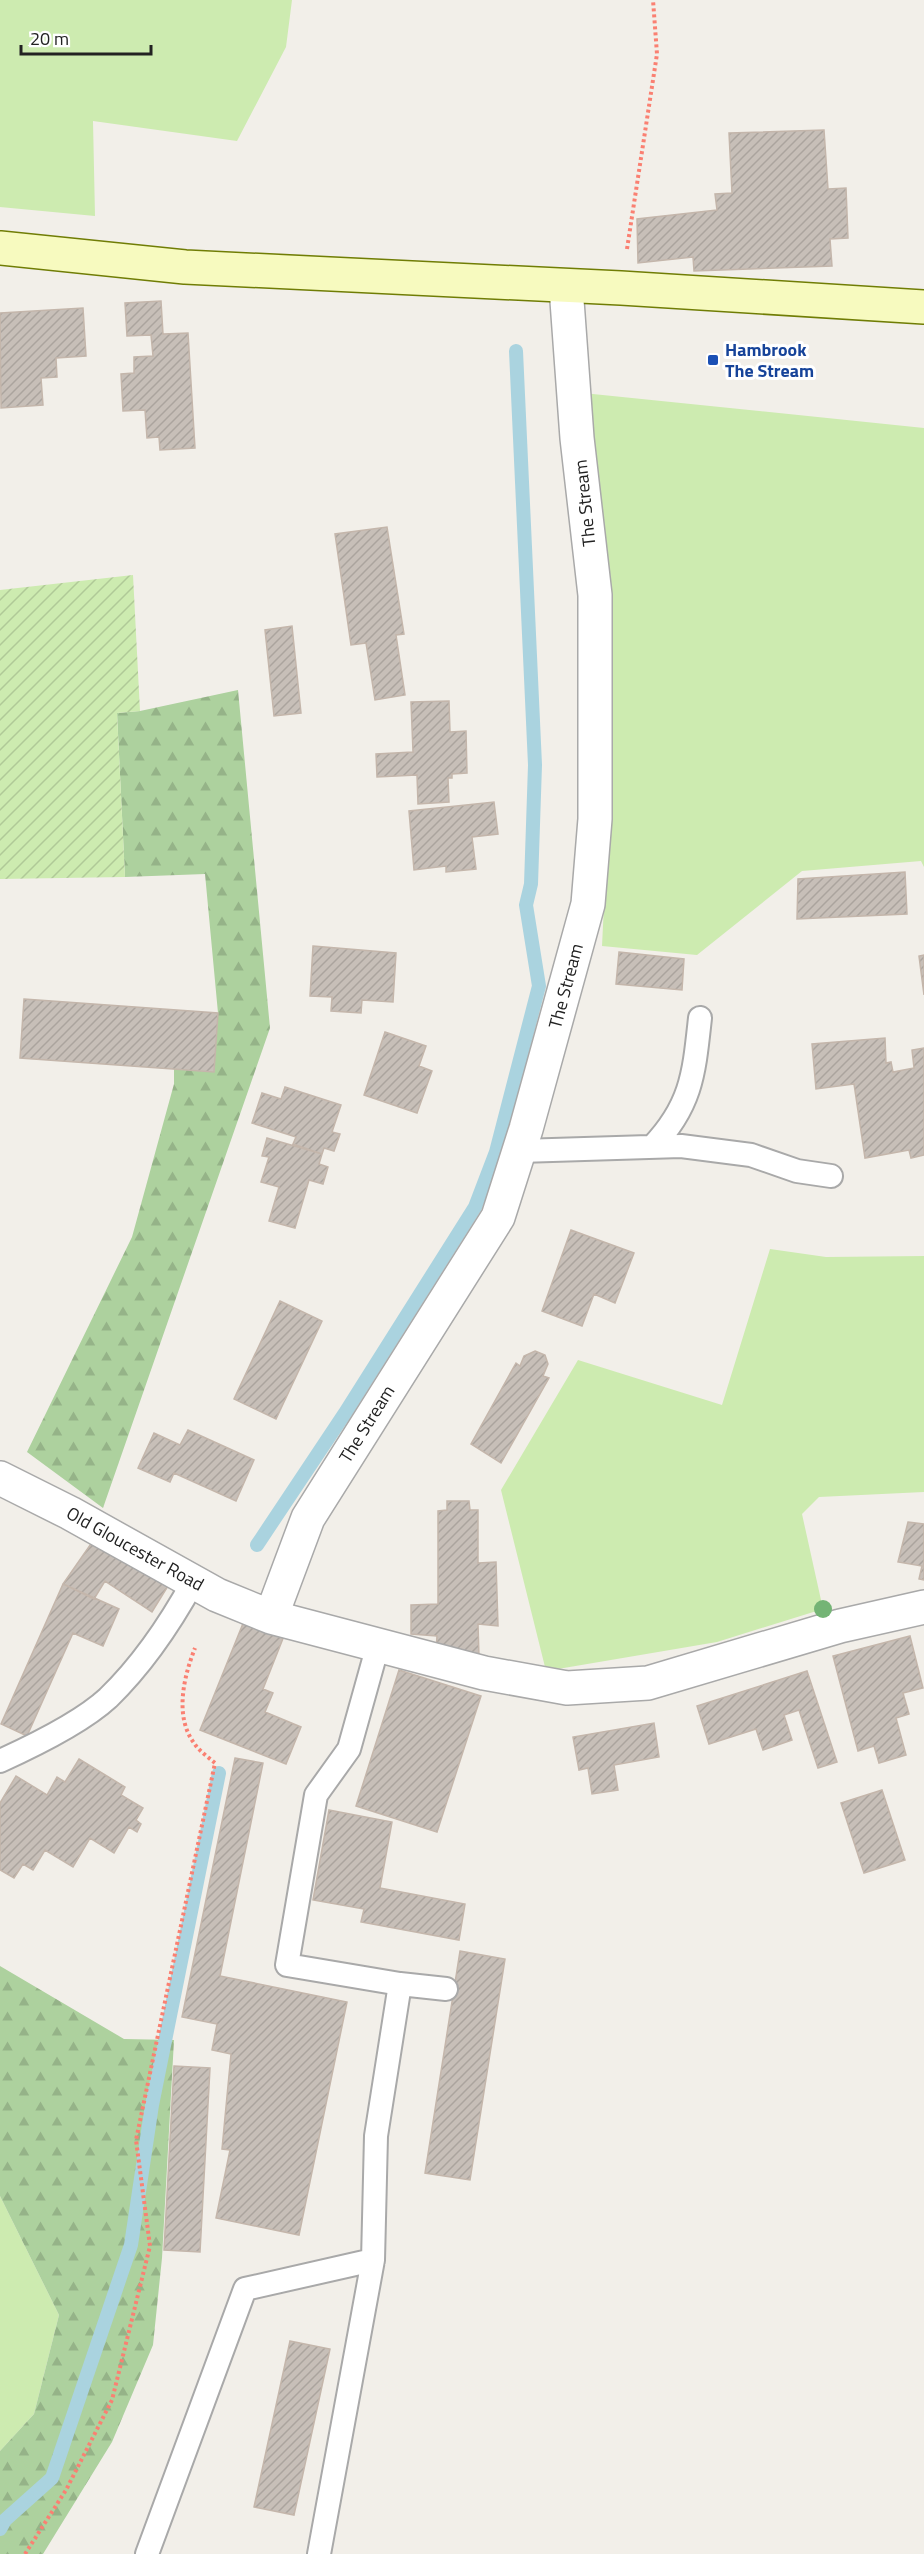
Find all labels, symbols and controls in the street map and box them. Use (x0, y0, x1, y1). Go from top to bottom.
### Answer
scale bar (21, 18, 152, 56)
text: 20 m (30, 25, 69, 52)
place label: Hambrook The Stream (725, 336, 814, 384)
marker: Hambrook The Stream (706, 353, 720, 367)
street label: The Stream (567, 458, 602, 548)
street label: The Stream (541, 940, 590, 1032)
street label: The Stream (332, 1380, 401, 1468)
street label: Old Gloucester Road (62, 1500, 209, 1598)

